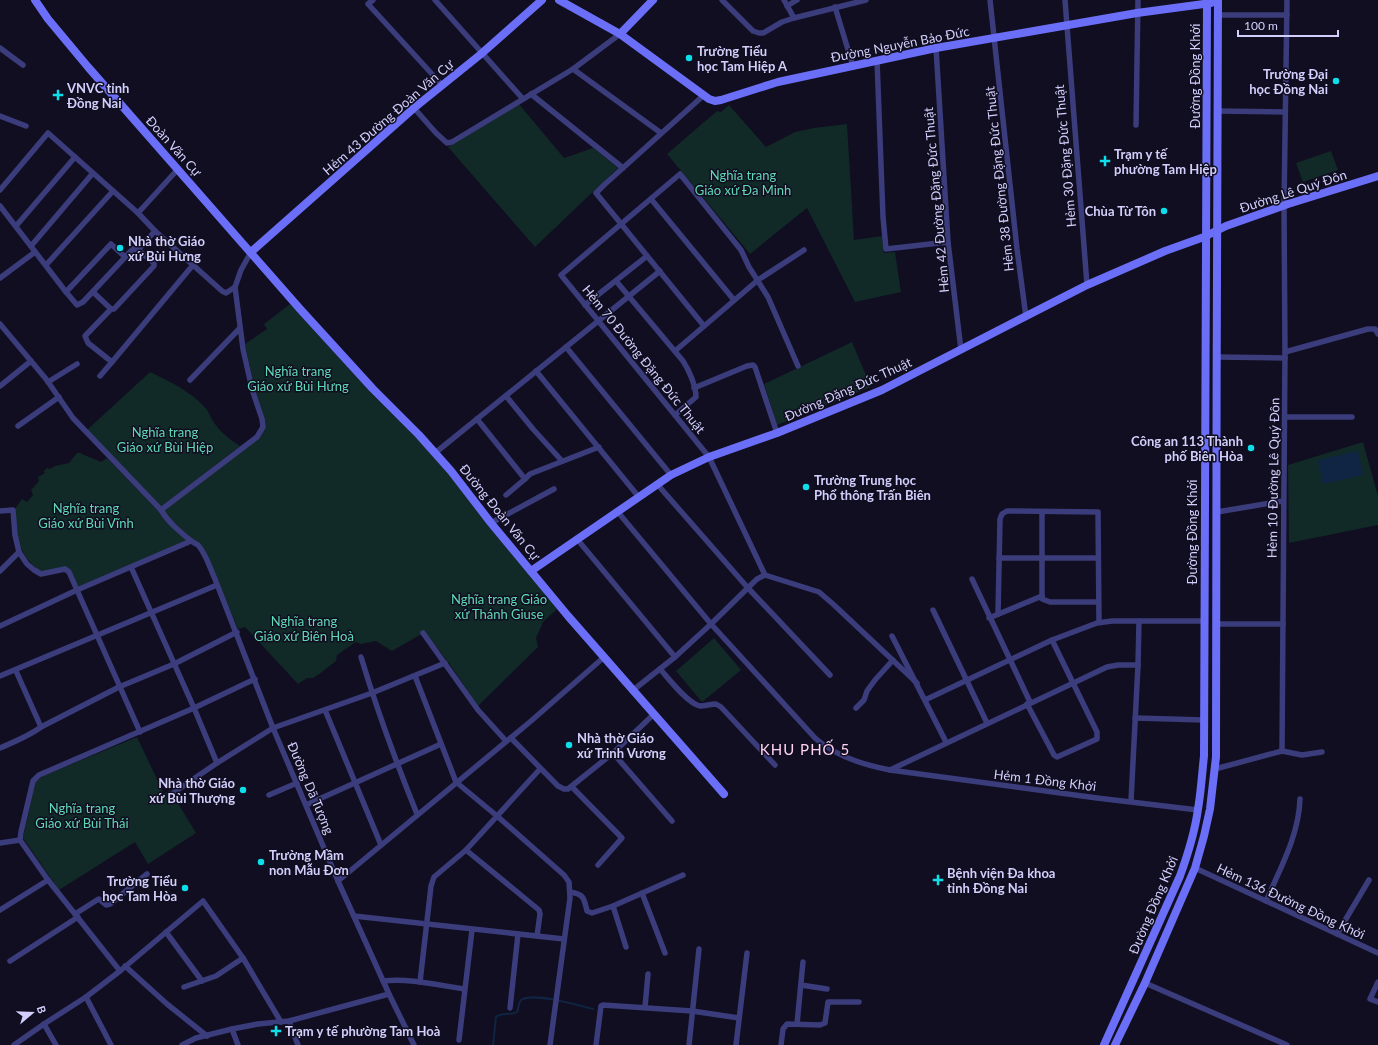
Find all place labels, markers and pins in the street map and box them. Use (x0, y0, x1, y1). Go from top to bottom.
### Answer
place label: Trường Tiểu học Tam Hiệp A (697, 43, 788, 74)
marker: Trường Tiểu học Tam Hiệp A (684, 53, 694, 63)
place label: Trường Đại học Đồng Nai (1249, 66, 1328, 97)
marker: Trường Đại học Đồng Nai (1331, 76, 1341, 86)
place label: VNVC tỉnh Đồng Nai (66, 80, 129, 111)
marker: VNVC tỉnh Đồng Nai (52, 89, 64, 101)
place label: Trạm y tế phường Tam Hiệp (1114, 146, 1217, 177)
marker: Trạm y tế phường Tam Hiệp (1099, 155, 1111, 167)
place label: Chùa Từ Tôn (1085, 203, 1156, 219)
marker: Chùa Từ Tôn (1159, 206, 1169, 216)
place label: Nhà thờ Giáo xứ Bùi Hưng (128, 233, 205, 264)
marker: Nhà thờ Giáo xứ Bùi Hưng (115, 243, 125, 253)
place label: Công an 113 Thành phố Biên Hòa (1131, 433, 1243, 464)
marker: Công an 113 Thành phố Biên Hòa (1246, 443, 1256, 453)
place label: Trường Trung học Phổ thông Trấn Biên (814, 472, 931, 503)
marker: Trường Trung học Phổ thông Trấn Biên (801, 482, 811, 492)
place label: Nhà thờ Giáo xứ Trinh Vương (577, 730, 666, 761)
marker: Nhà thờ Giáo xứ Trinh Vương (564, 740, 574, 750)
place label: Nhà thờ Giáo xứ Bùi Thượng (149, 775, 236, 806)
marker: Nhà thờ Giáo xứ Bùi Thượng (238, 785, 248, 795)
place label: Trường Mầm non Mẫu Đơn (269, 847, 349, 878)
marker: Trường Mầm non Mẫu Đơn (256, 857, 266, 867)
place label: Bệnh viện Đa khoa tỉnh Đồng Nai (947, 865, 1055, 896)
place label: Trường Tiểu học Tam Hòa (102, 873, 177, 904)
marker: Bệnh viện Đa khoa tỉnh Đồng Nai (932, 874, 944, 886)
marker: Trường Tiểu học Tam Hòa (180, 883, 190, 893)
place label: Trạm y tế phường Tam Hoà (285, 1023, 440, 1039)
marker: Trạm y tế phường Tam Hoà (270, 1025, 282, 1037)

